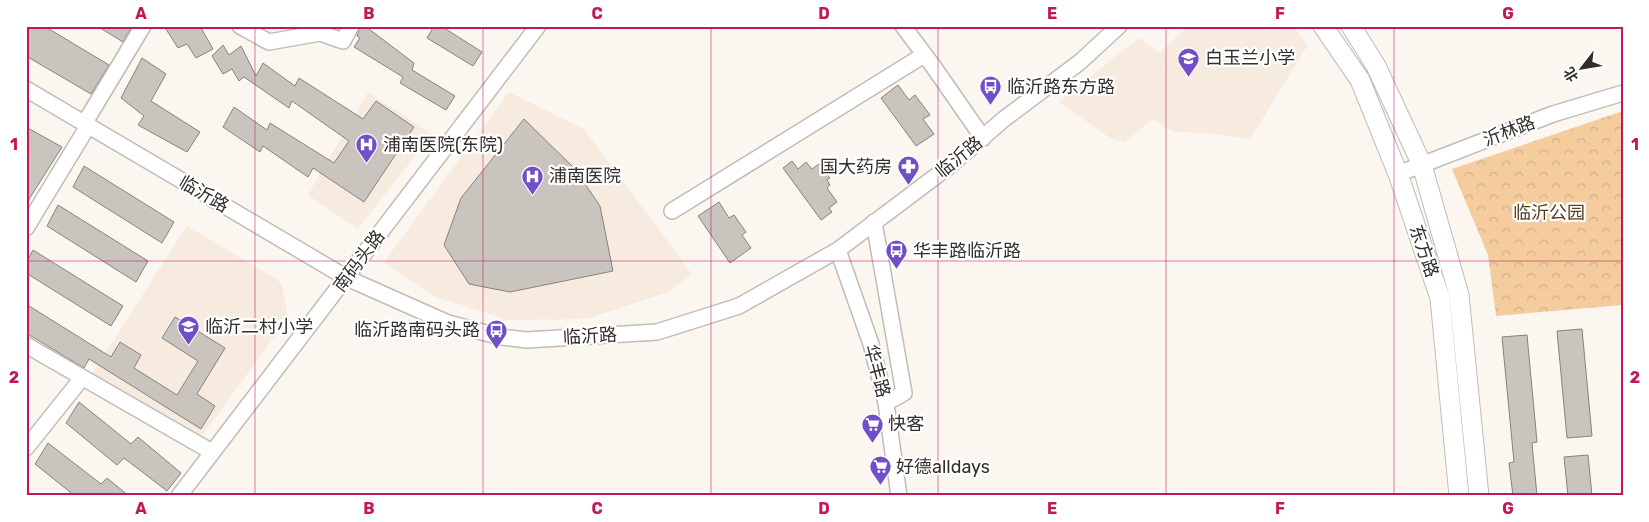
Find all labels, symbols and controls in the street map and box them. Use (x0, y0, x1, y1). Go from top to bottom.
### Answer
text: A (135, 4, 147, 23)
text: B (363, 4, 375, 23)
text: C (591, 4, 603, 23)
text: D (818, 4, 830, 23)
text: E (1047, 4, 1057, 23)
text: F (1275, 4, 1285, 23)
text: G (1502, 4, 1514, 23)
north arrow (1556, 42, 1606, 92)
school or university icon: 白玉兰小学 (1177, 46, 1201, 77)
place label: 白玉兰小学 (1205, 47, 1295, 69)
text: 北 (1560, 64, 1582, 85)
bus stop icon: 临沂路东方路 (979, 75, 1003, 106)
place label: 临沂路东方路 (1007, 76, 1115, 98)
street label: 沂林路 (1480, 111, 1538, 151)
street label: 临沂路 (931, 131, 987, 183)
hospital icon: 浦南医院(东院) (355, 133, 379, 164)
place label: 浦南医院(东院) (383, 134, 503, 156)
text: 1 (10, 135, 18, 154)
text: 1 (1631, 135, 1639, 154)
pharmacy icon: 国大药房 (896, 155, 920, 186)
place label: 国大药房 (820, 156, 892, 178)
hospital icon: 浦南医院 (521, 164, 545, 195)
place label: 浦南医院 (549, 165, 621, 187)
street label: 临沂路 (175, 171, 233, 217)
park label: 临沂公园 (1513, 202, 1585, 224)
street label: 东方路 (1405, 222, 1443, 280)
street label: 南码头路 (329, 226, 389, 296)
bus stop icon: 华丰路临沂路 (885, 239, 909, 270)
place label: 华丰路临沂路 (913, 240, 1021, 262)
school or university icon: 临沂二村小学 (177, 315, 201, 346)
place label: 临沂二村小学 (205, 316, 313, 338)
bus stop icon: 临沂路南码头路 (484, 318, 508, 349)
place label: 临沂路南码头路 (354, 319, 480, 341)
street label: 临沂路 (562, 324, 618, 348)
street label: 华丰路 (859, 342, 895, 400)
text: 2 (9, 368, 19, 387)
text: 2 (1630, 368, 1640, 387)
supermarket icon: 快客 (860, 412, 884, 443)
place label: 快客 (888, 413, 924, 435)
supermarket icon: 好德alldays (868, 455, 892, 486)
place label: 好德alldays (896, 456, 990, 478)
text: A (135, 499, 147, 518)
text: B (363, 499, 375, 518)
text: C (591, 499, 603, 518)
text: D (818, 499, 830, 518)
text: E (1047, 499, 1057, 518)
text: F (1275, 499, 1285, 518)
text: G (1502, 499, 1514, 518)

